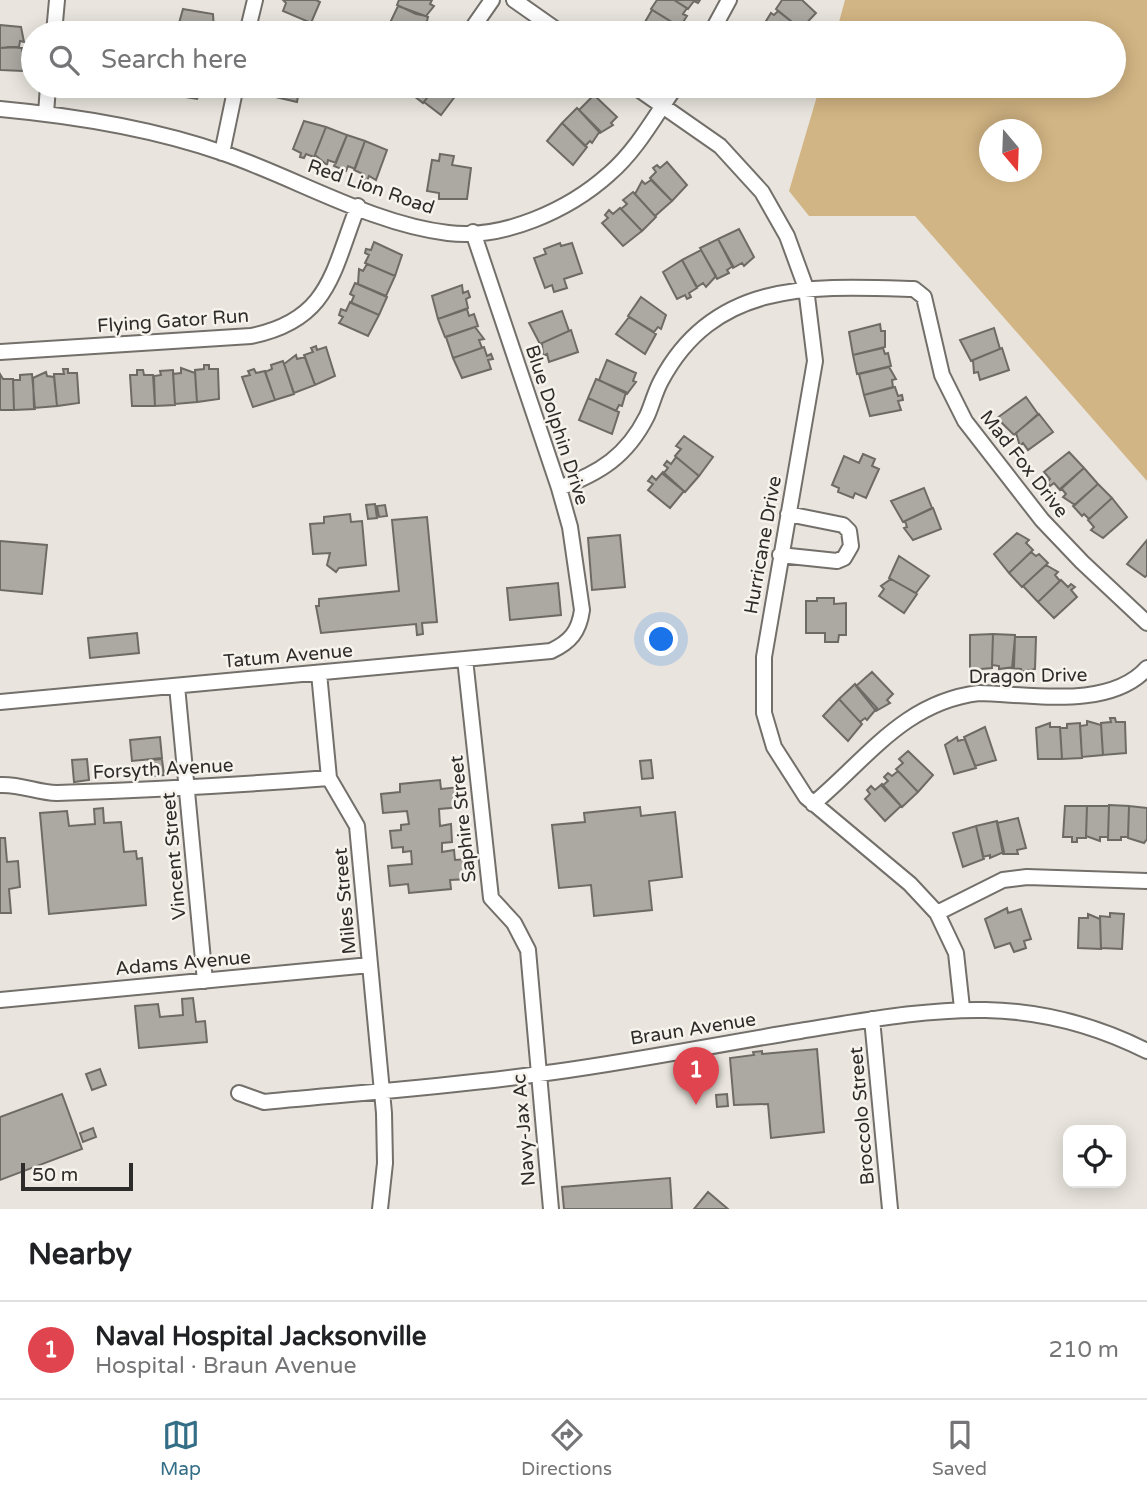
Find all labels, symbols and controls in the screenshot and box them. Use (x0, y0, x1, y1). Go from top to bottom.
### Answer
search box (21, 21, 1126, 98)
icon: search (45, 41, 83, 79)
text: Search here (101, 44, 247, 75)
north arrow (979, 119, 1042, 182)
street label: Red Lion Road (305, 155, 437, 219)
street label: Flying Gator Run (96, 305, 250, 337)
street label: Blue Dolphin Drive (521, 342, 593, 508)
street label: Mad Fox Drive (975, 406, 1073, 522)
street label: Hurricane Drive (740, 474, 786, 616)
your location (644, 622, 678, 656)
street label: Tatum Avenue (222, 639, 354, 673)
street label: Dragon Drive (968, 664, 1088, 688)
street label: Forsyth Avenue (92, 754, 234, 784)
street label: Saphire Street (445, 754, 481, 884)
street label: Vincent Street (157, 791, 191, 921)
street label: Miles Street (329, 847, 361, 955)
street label: Adams Avenue (114, 946, 252, 980)
street label: Braun Avenue (629, 1008, 757, 1050)
street label: Broccolo Street (845, 1046, 879, 1186)
pin: 1 (673, 1047, 719, 1105)
street label: Navy-Jax Ac (508, 1073, 540, 1187)
map controls (1063, 1125, 1126, 1188)
button: locate (1063, 1125, 1126, 1188)
scale bar (21, 1160, 133, 1192)
text: 50 m (32, 1164, 78, 1186)
text: Nearby (28, 1236, 132, 1273)
text: Naval Hospital Jacksonville (95, 1321, 426, 1352)
text: 1 (44, 1336, 58, 1364)
text: 210 m (1049, 1336, 1119, 1364)
text: Hospital · Braun Avenue (95, 1352, 356, 1380)
tab: Map (160, 1416, 201, 1480)
tab: Directions (521, 1416, 612, 1480)
tab: Saved (932, 1416, 987, 1480)

